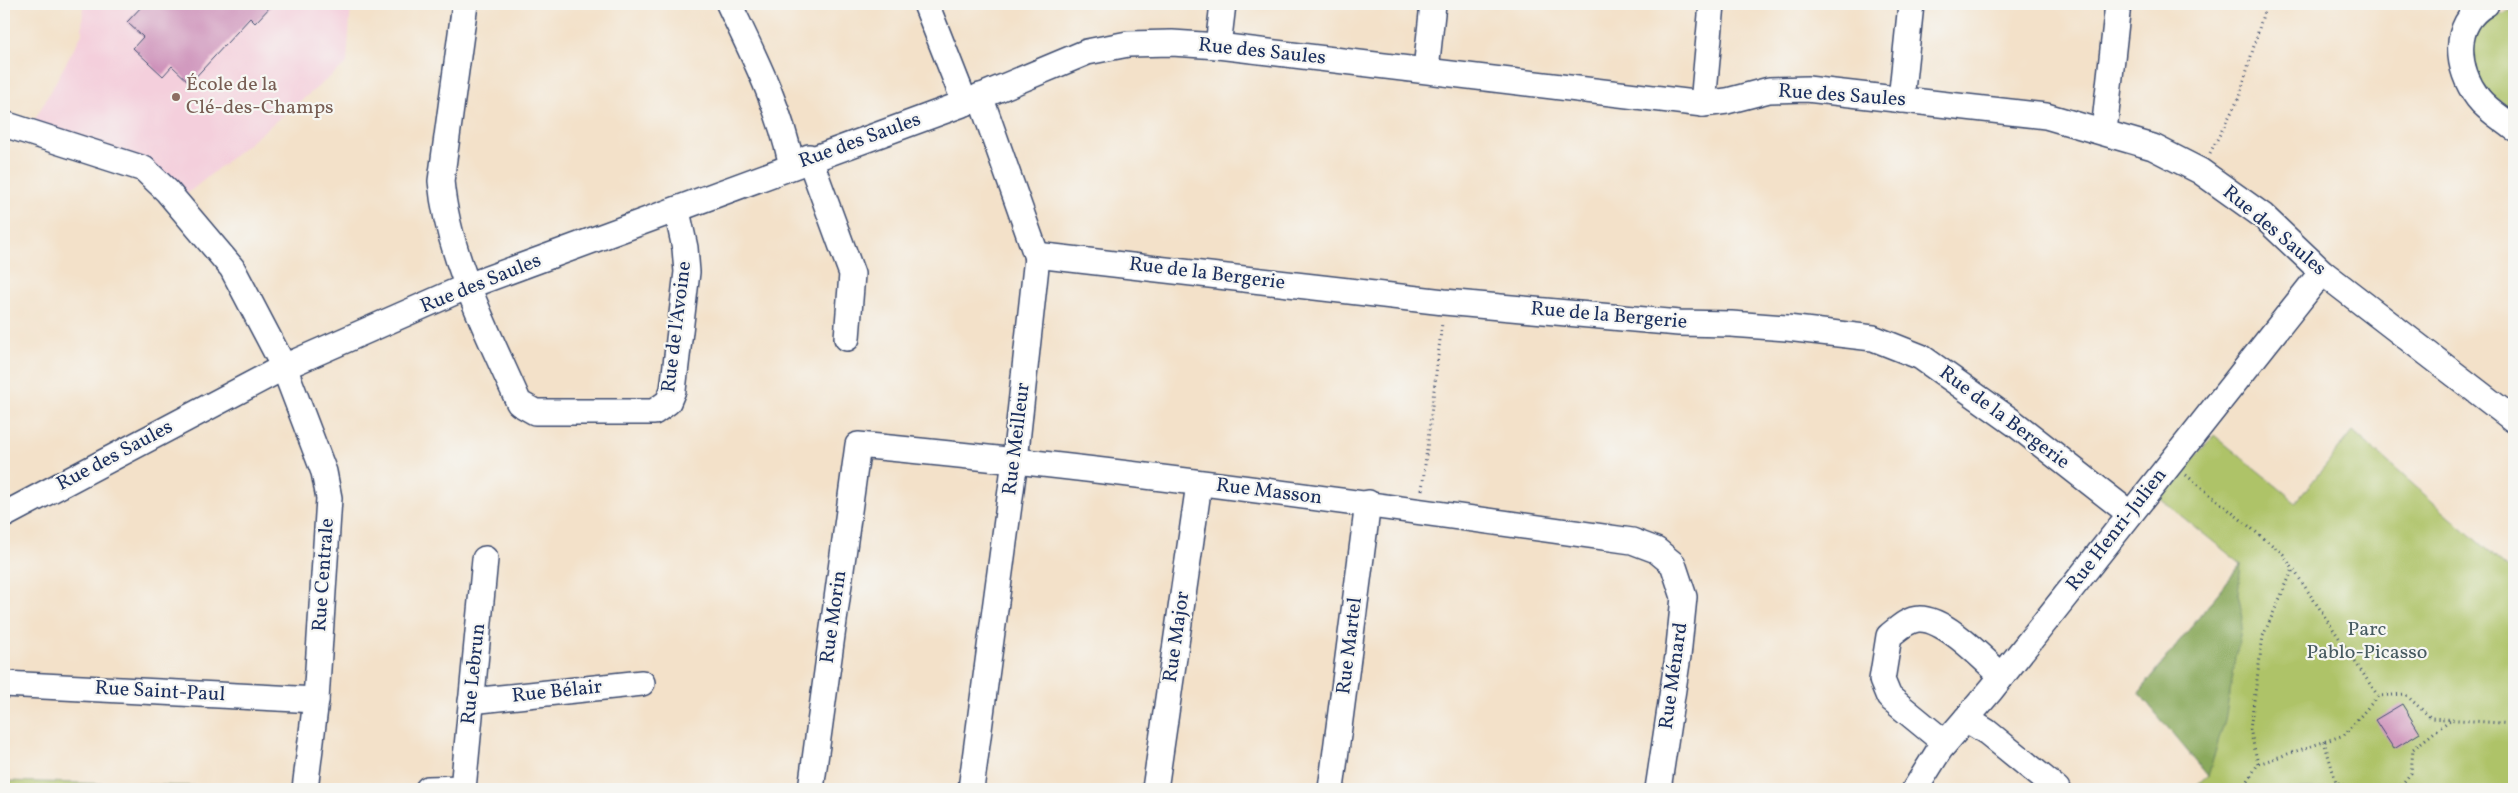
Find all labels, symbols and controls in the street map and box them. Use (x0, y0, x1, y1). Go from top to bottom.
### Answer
street label: Rue des Saules (1197, 31, 1327, 73)
place label: École de la Clé-des-Champs (186, 71, 334, 122)
street label: Rue des Saules (1777, 78, 1907, 114)
marker: École de la Clé-des-Champs (170, 91, 182, 103)
street label: Rue des Saules (795, 106, 925, 176)
street label: Rue des Saules (2216, 179, 2332, 283)
street label: Rue des Saules (416, 247, 546, 321)
street label: Rue de la Bergerie (1127, 251, 1287, 297)
street label: Rue de l'Avoine (655, 260, 699, 394)
street label: Rue de la Bergerie (1530, 295, 1688, 337)
street label: Rue de la Bergerie (1933, 360, 2075, 476)
street label: Rue Meilleur (996, 381, 1038, 497)
street label: Rue des Saules (52, 414, 178, 498)
street label: Rue Henri-Julien (2060, 463, 2174, 597)
street label: Rue Masson (1214, 472, 1324, 512)
street label: Rue Centrale (306, 517, 342, 633)
street label: Rue Morin (814, 569, 854, 665)
street label: Rue Major (1157, 590, 1197, 684)
street label: Rue Martel (1330, 596, 1370, 696)
park label: Parc Pablo-Picasso (2306, 616, 2428, 667)
street label: Rue Ménard (1653, 621, 1695, 731)
street label: Rue Lebrun (455, 622, 493, 726)
street label: Rue Bélair (510, 673, 604, 711)
street label: Rue Saint-Paul (94, 675, 226, 709)

